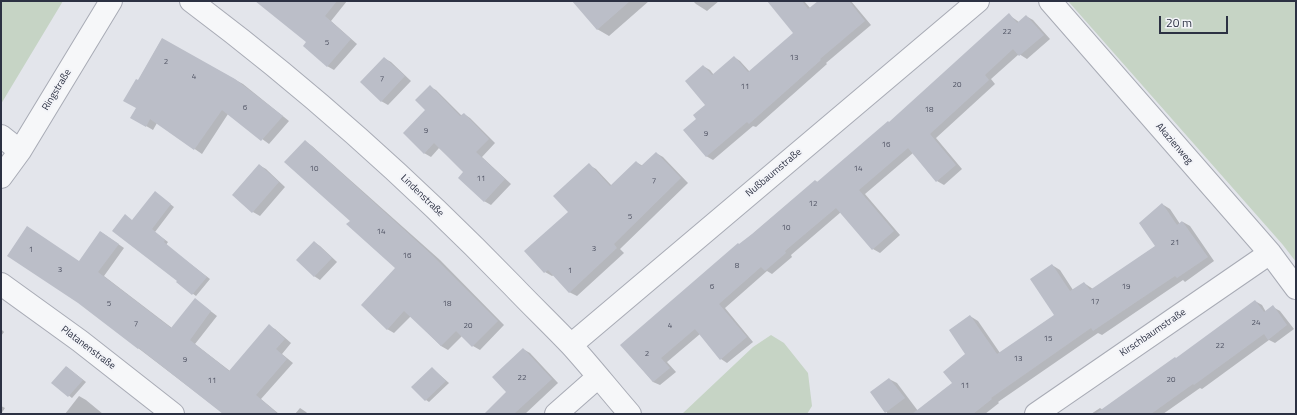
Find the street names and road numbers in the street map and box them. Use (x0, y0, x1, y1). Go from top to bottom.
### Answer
street label: Ringstraße (40, 67, 74, 113)
street label: Akazienweg (1153, 121, 1195, 167)
street label: Nußbaumstraße (744, 146, 804, 200)
street label: Lindenstraße (398, 172, 446, 220)
street label: Kirschbaumstraße (1118, 306, 1188, 360)
street label: Platanenstraße (58, 324, 118, 372)

